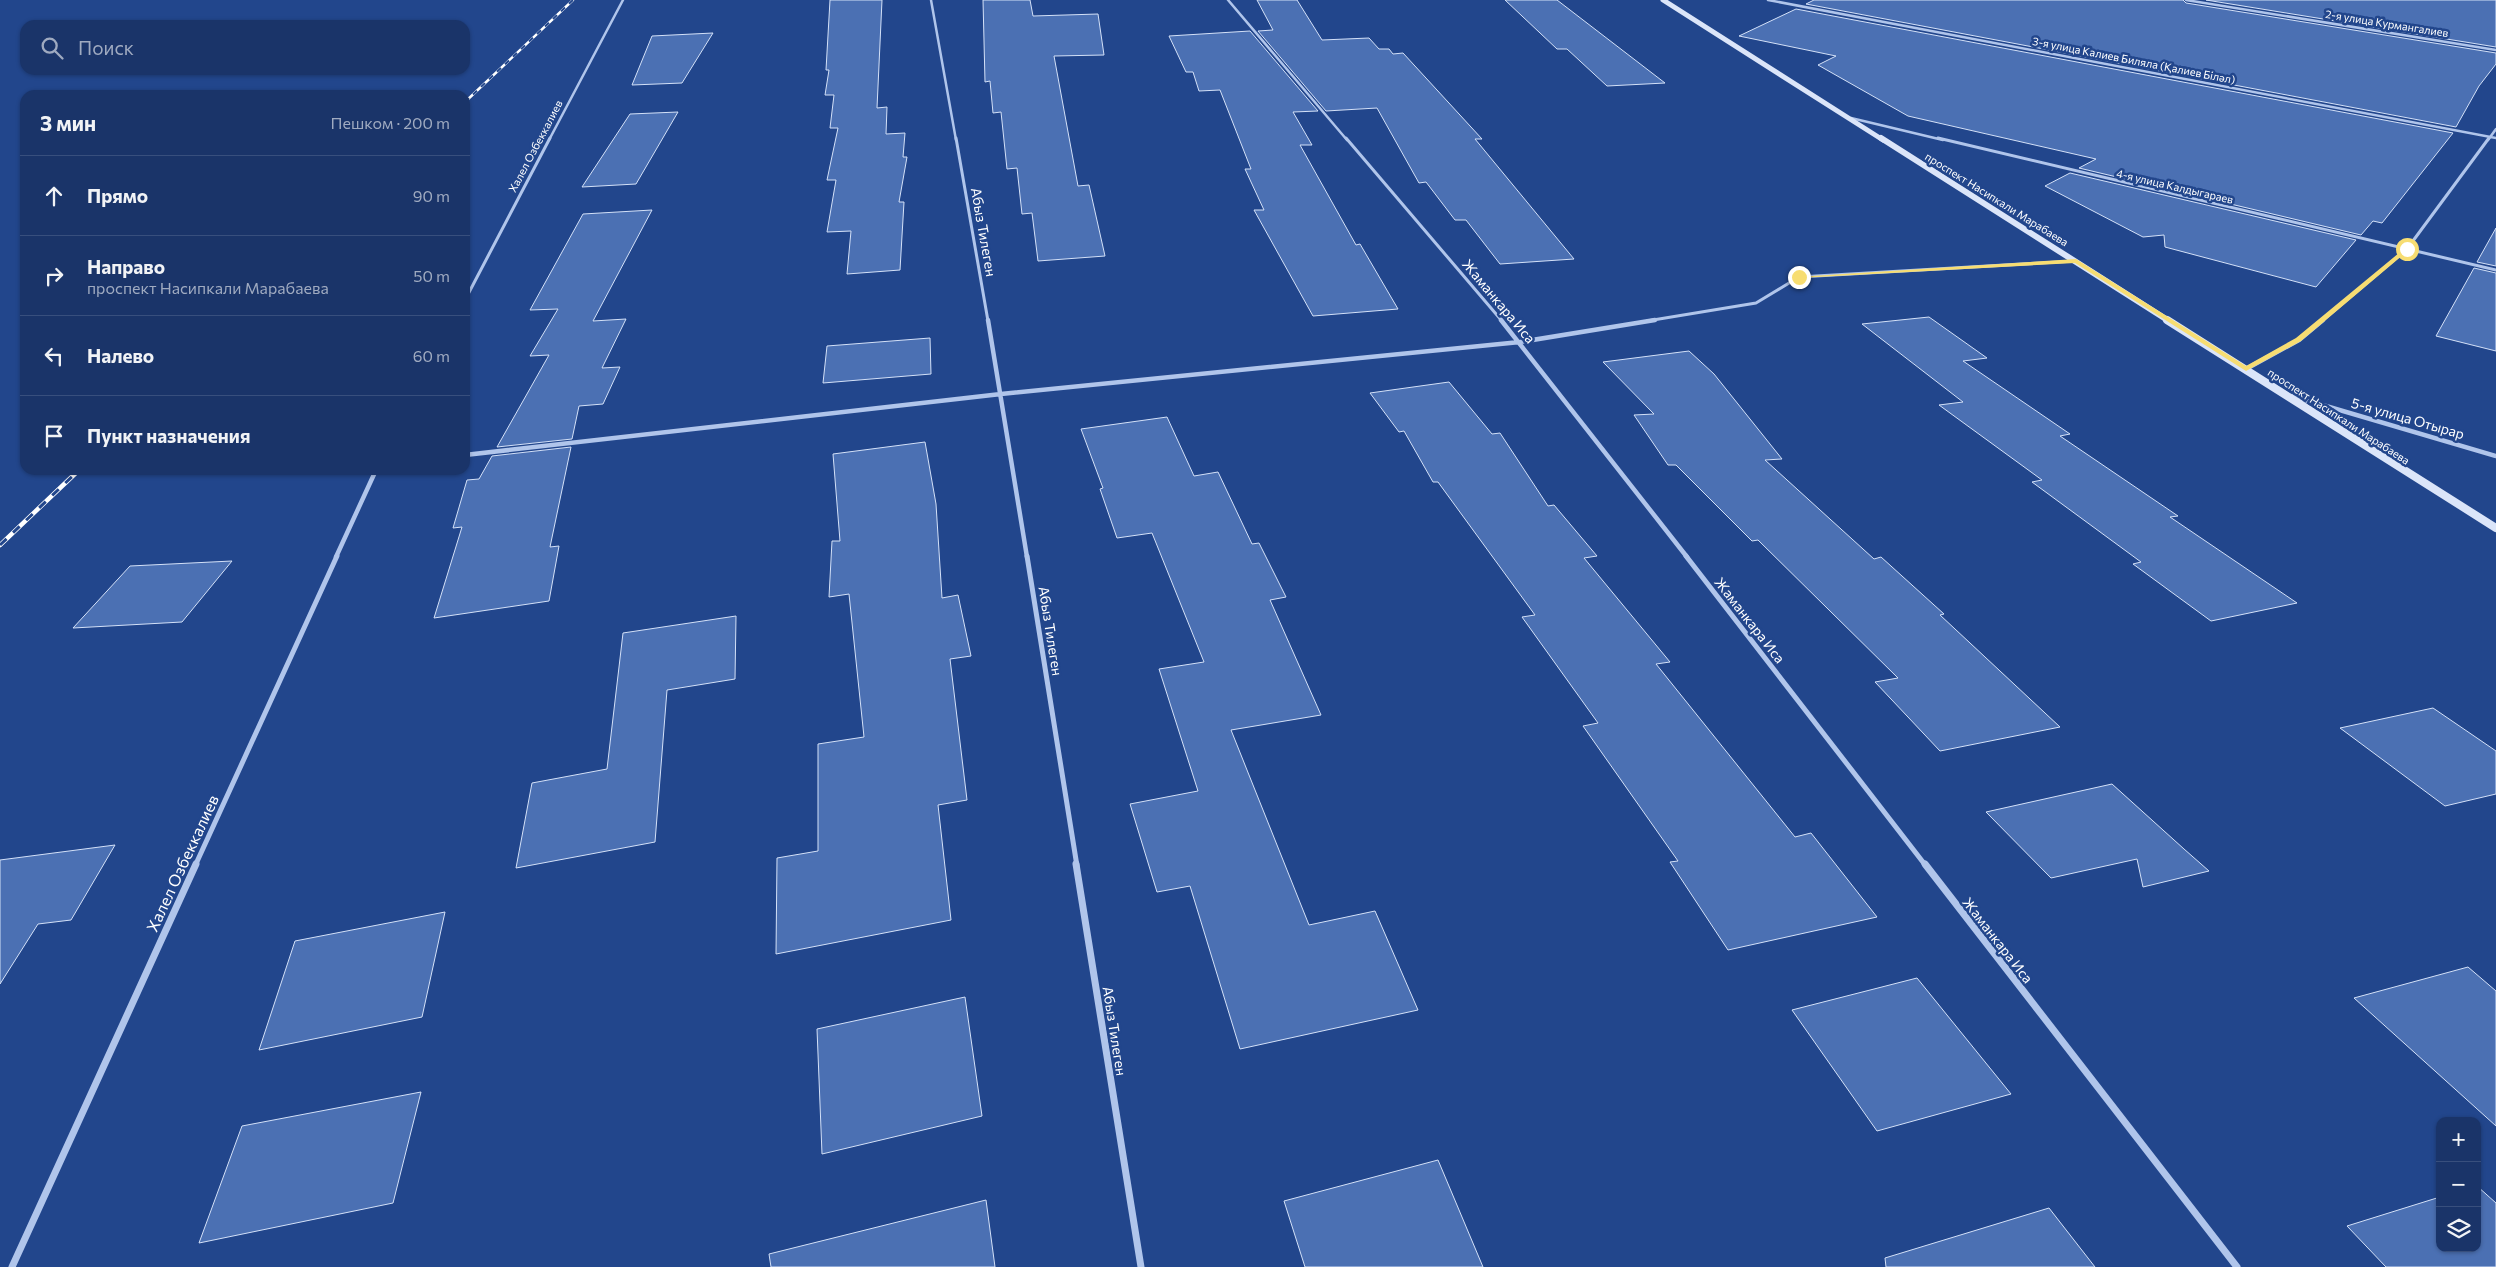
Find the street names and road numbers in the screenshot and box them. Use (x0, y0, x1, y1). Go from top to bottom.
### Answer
street label: 2-я улица Курмангалиев (2324, 7, 2450, 39)
street label: 3-я улица Калиев Биляла (Қалиев Біләл) (2031, 34, 2237, 86)
street label: Халел Озбеккалиев (505, 98, 565, 194)
street label: проспект Насипкали Марабаева (1923, 149, 2071, 249)
street label: 4-я улица Калдыгараев (2115, 166, 2235, 206)
street label: Абыз Тилеген (968, 186, 1000, 278)
street label: Жаманкара Иса (1459, 255, 1539, 347)
street label: проспект Насипкали Марабаева (2266, 365, 2412, 467)
street label: 5-я улица Отырар (2350, 394, 2466, 442)
street label: Жаманкара Иса (1711, 574, 1789, 666)
street label: Абыз Тилеген (1036, 585, 1066, 677)
street label: Халел Озбеккалиев (142, 792, 222, 934)
street label: Жаманкара Иса (1959, 894, 2037, 986)
street label: Абыз Тилеген (1100, 985, 1130, 1077)

